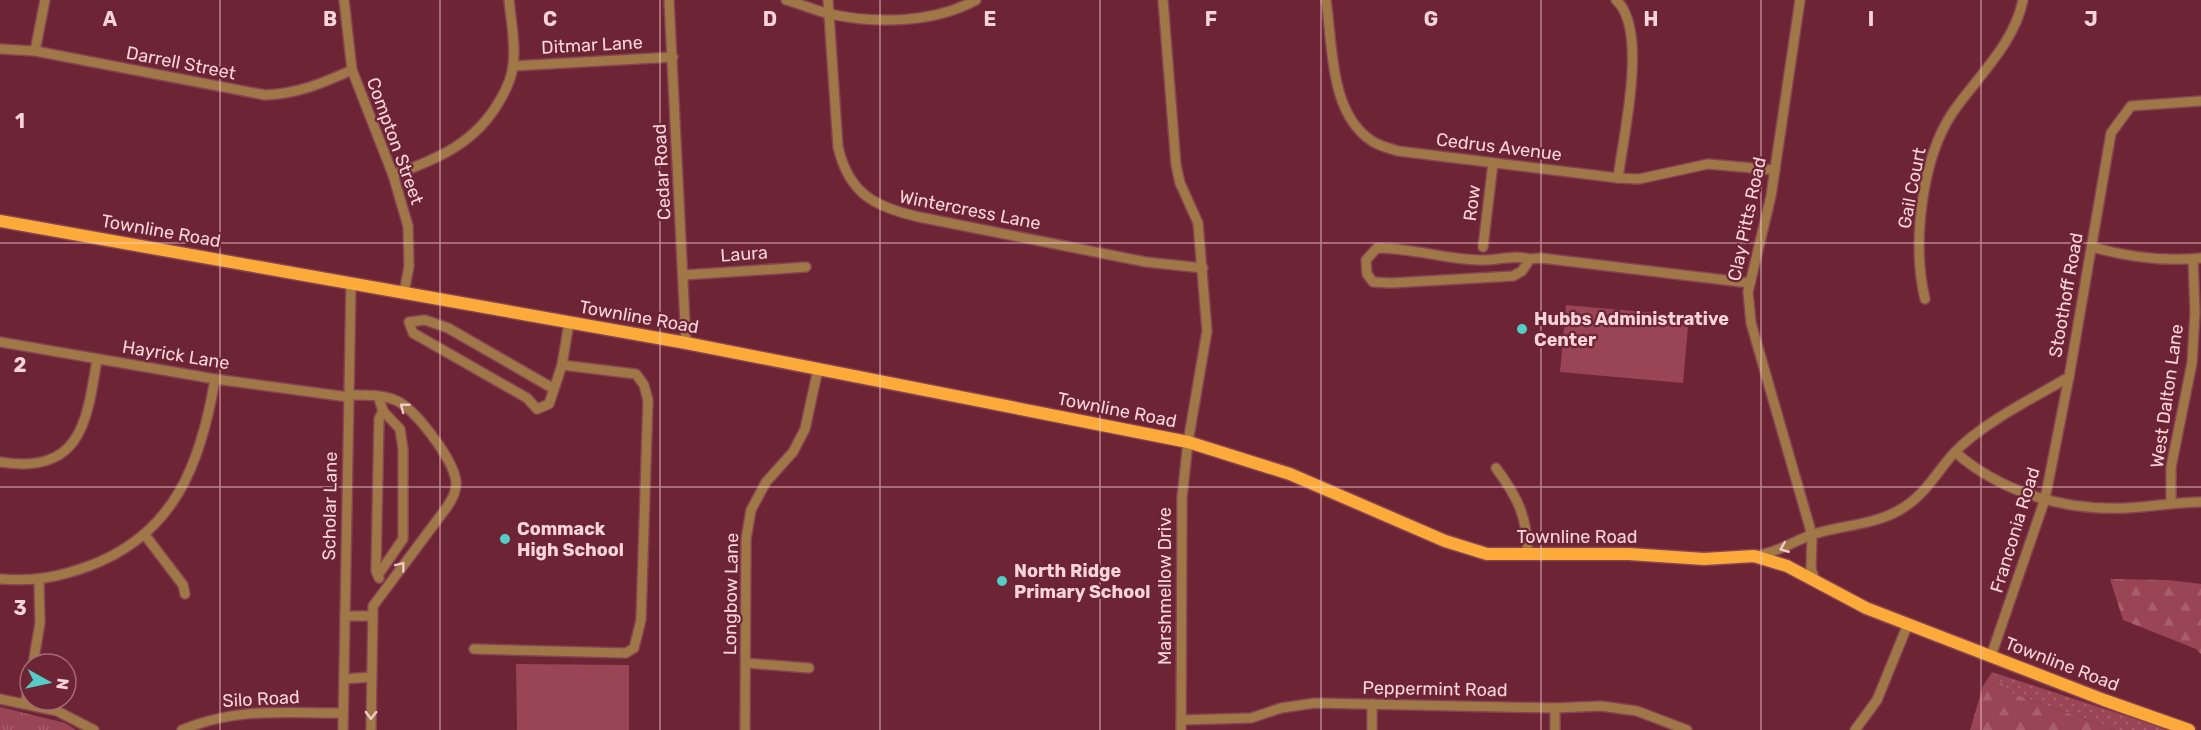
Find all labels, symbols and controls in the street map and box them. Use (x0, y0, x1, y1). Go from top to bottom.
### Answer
text: A (103, 7, 118, 31)
text: B (323, 7, 337, 31)
text: C (543, 7, 557, 31)
text: D (763, 7, 777, 31)
text: E (984, 7, 996, 31)
text: F (1205, 7, 1217, 31)
text: G (1424, 7, 1438, 31)
text: H (1644, 7, 1658, 31)
text: I (1868, 7, 1874, 31)
text: J (2084, 7, 2098, 31)
street label: Ditmar Lane (541, 31, 643, 59)
street label: Darrell Street (124, 42, 238, 84)
street label: Compton Street (362, 74, 428, 208)
text: 1 (15, 109, 25, 133)
street label: Cedar Road (648, 123, 676, 221)
street label: Cedrus Avenue (1435, 128, 1563, 166)
street label: Gail Court (1893, 145, 1931, 231)
street label: Clay Pitts Road (1723, 155, 1771, 283)
street label: Row (1459, 184, 1485, 222)
street label: Wintercress Lane (897, 185, 1043, 235)
street label: Townline Road (100, 210, 222, 252)
street label: Stoothoff Road (2044, 231, 2088, 359)
street label: Laura (720, 241, 768, 267)
street label: Townline Road (578, 296, 700, 338)
place label: Hubbs Administrative Center (1534, 308, 1729, 351)
marker: Hubbs Administrative Center (1515, 322, 1529, 336)
street label: West Dalton Lane (2146, 323, 2188, 469)
street label: Hayrick Lane (121, 336, 231, 374)
text: 2 (14, 353, 27, 377)
street label: Townline Road (1056, 388, 1178, 432)
one-way arrow (399, 403, 410, 414)
street label: Scholar Lane (318, 451, 342, 561)
street label: Franconia Road (1985, 464, 2045, 596)
street label: Marshmellow Drive (1154, 507, 1176, 665)
place label: Commack High School (517, 518, 624, 561)
street label: Townline Road (1517, 526, 1637, 548)
marker: Commack High School (498, 532, 512, 546)
street label: Longbow Lane (719, 533, 743, 655)
one-way arrow (1779, 541, 1790, 553)
place label: North Ridge Primary School (1014, 560, 1150, 603)
one-way arrow (394, 562, 405, 573)
marker: North Ridge Primary School (995, 574, 1009, 588)
text: 3 (13, 596, 27, 620)
street label: Townline Road (2002, 632, 2122, 696)
north arrow (18, 652, 78, 712)
text: N (52, 677, 73, 691)
street label: Peppermint Road (1362, 677, 1508, 701)
street label: Silo Road (222, 686, 300, 712)
one-way arrow (365, 710, 377, 719)

